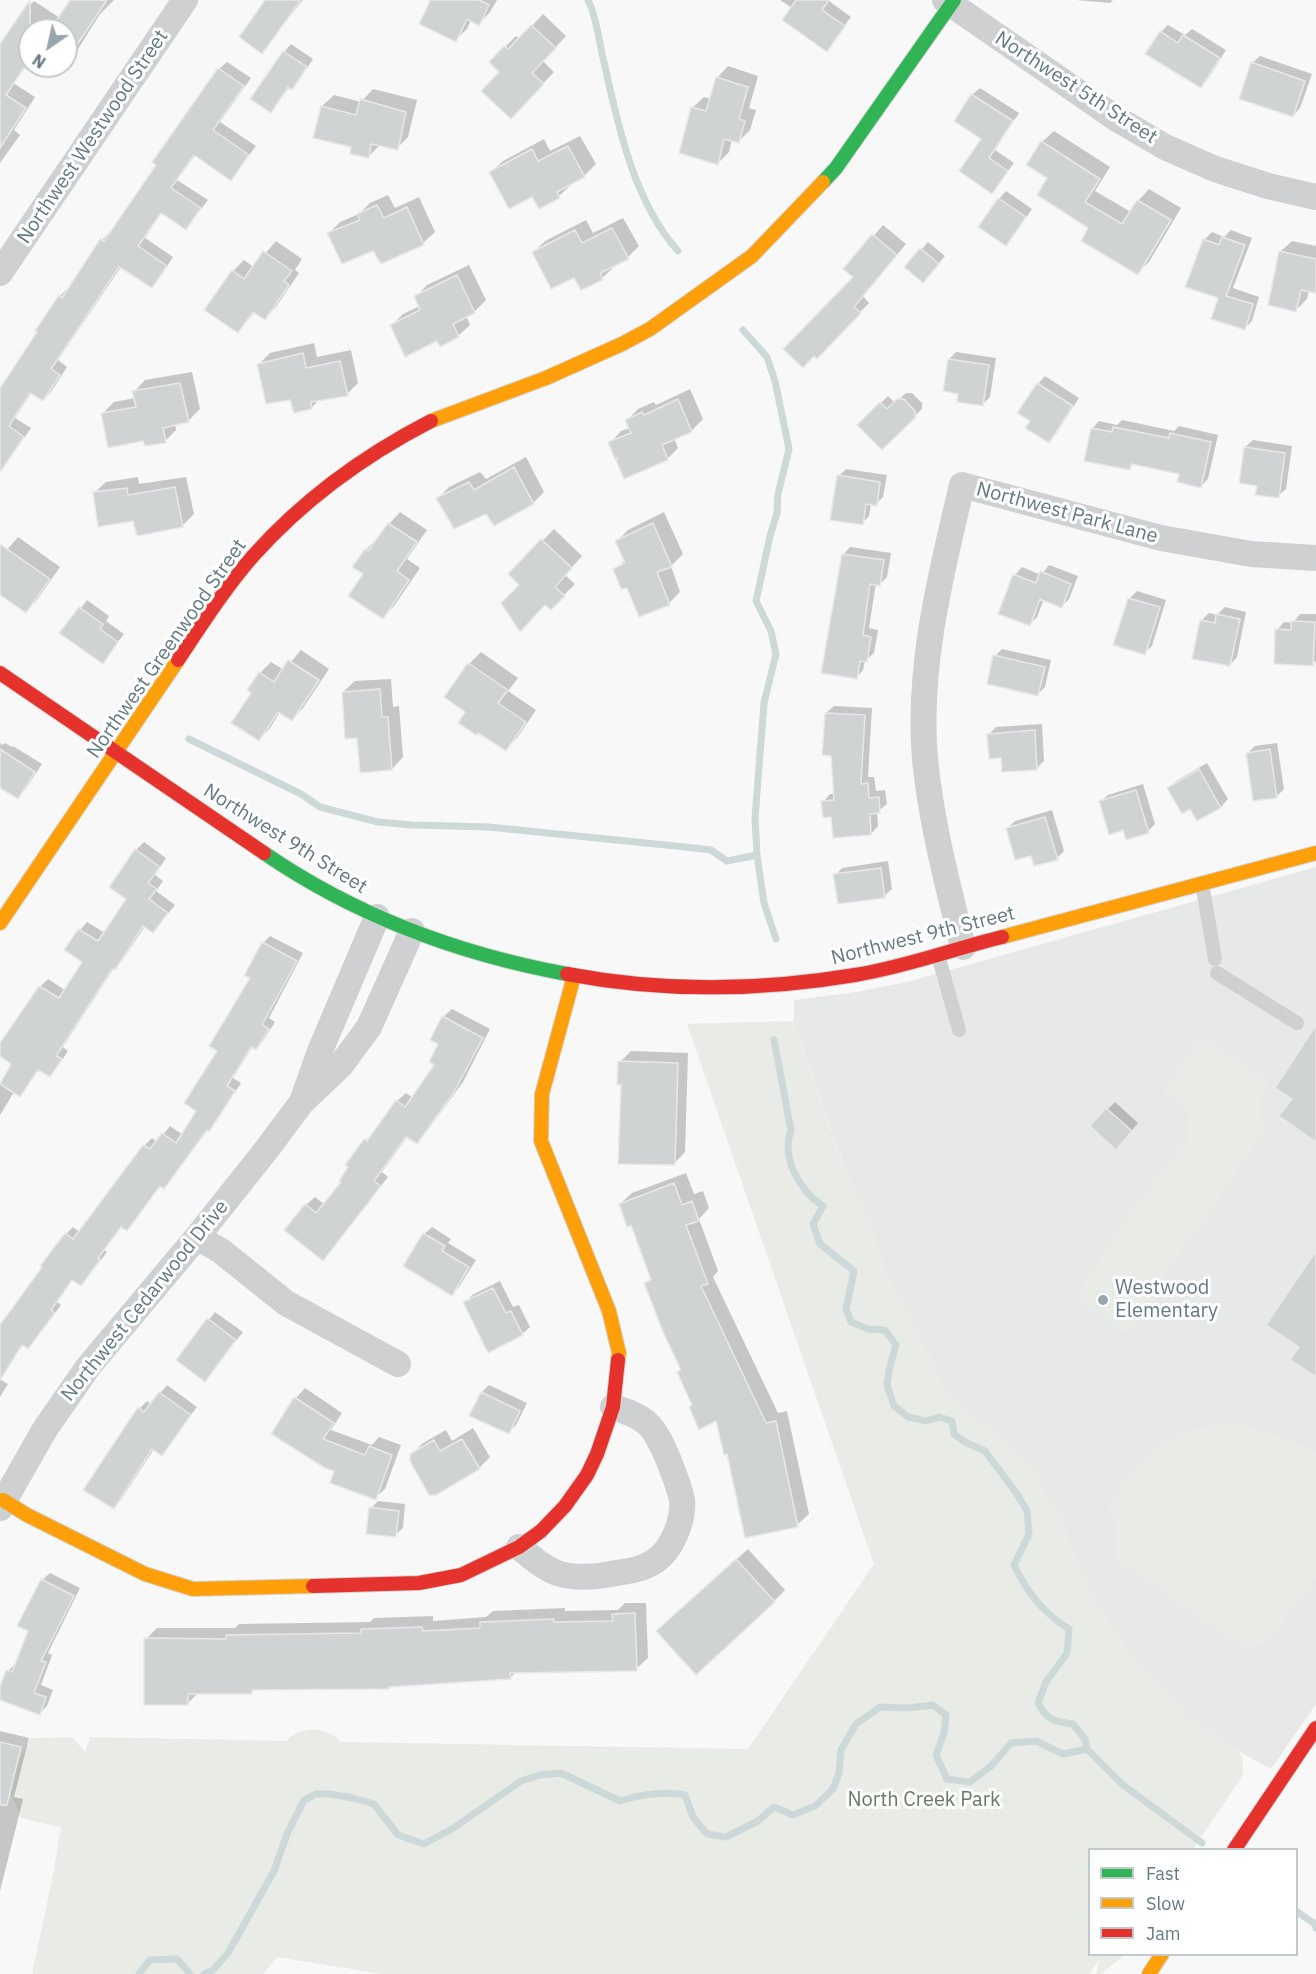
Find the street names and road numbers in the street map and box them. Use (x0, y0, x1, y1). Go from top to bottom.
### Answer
street label: Northwest Westwood Street (12, 26, 174, 248)
street label: Northwest 5th Street (990, 27, 1162, 149)
street label: Northwest Park Lane (974, 477, 1160, 549)
street label: Northwest Greenwood Street (82, 535, 252, 763)
street label: Northwest 9th Street (199, 779, 371, 899)
street label: Northwest 9th Street (829, 902, 1017, 970)
street label: Northwest Cedarwood Drive (56, 1195, 234, 1407)

